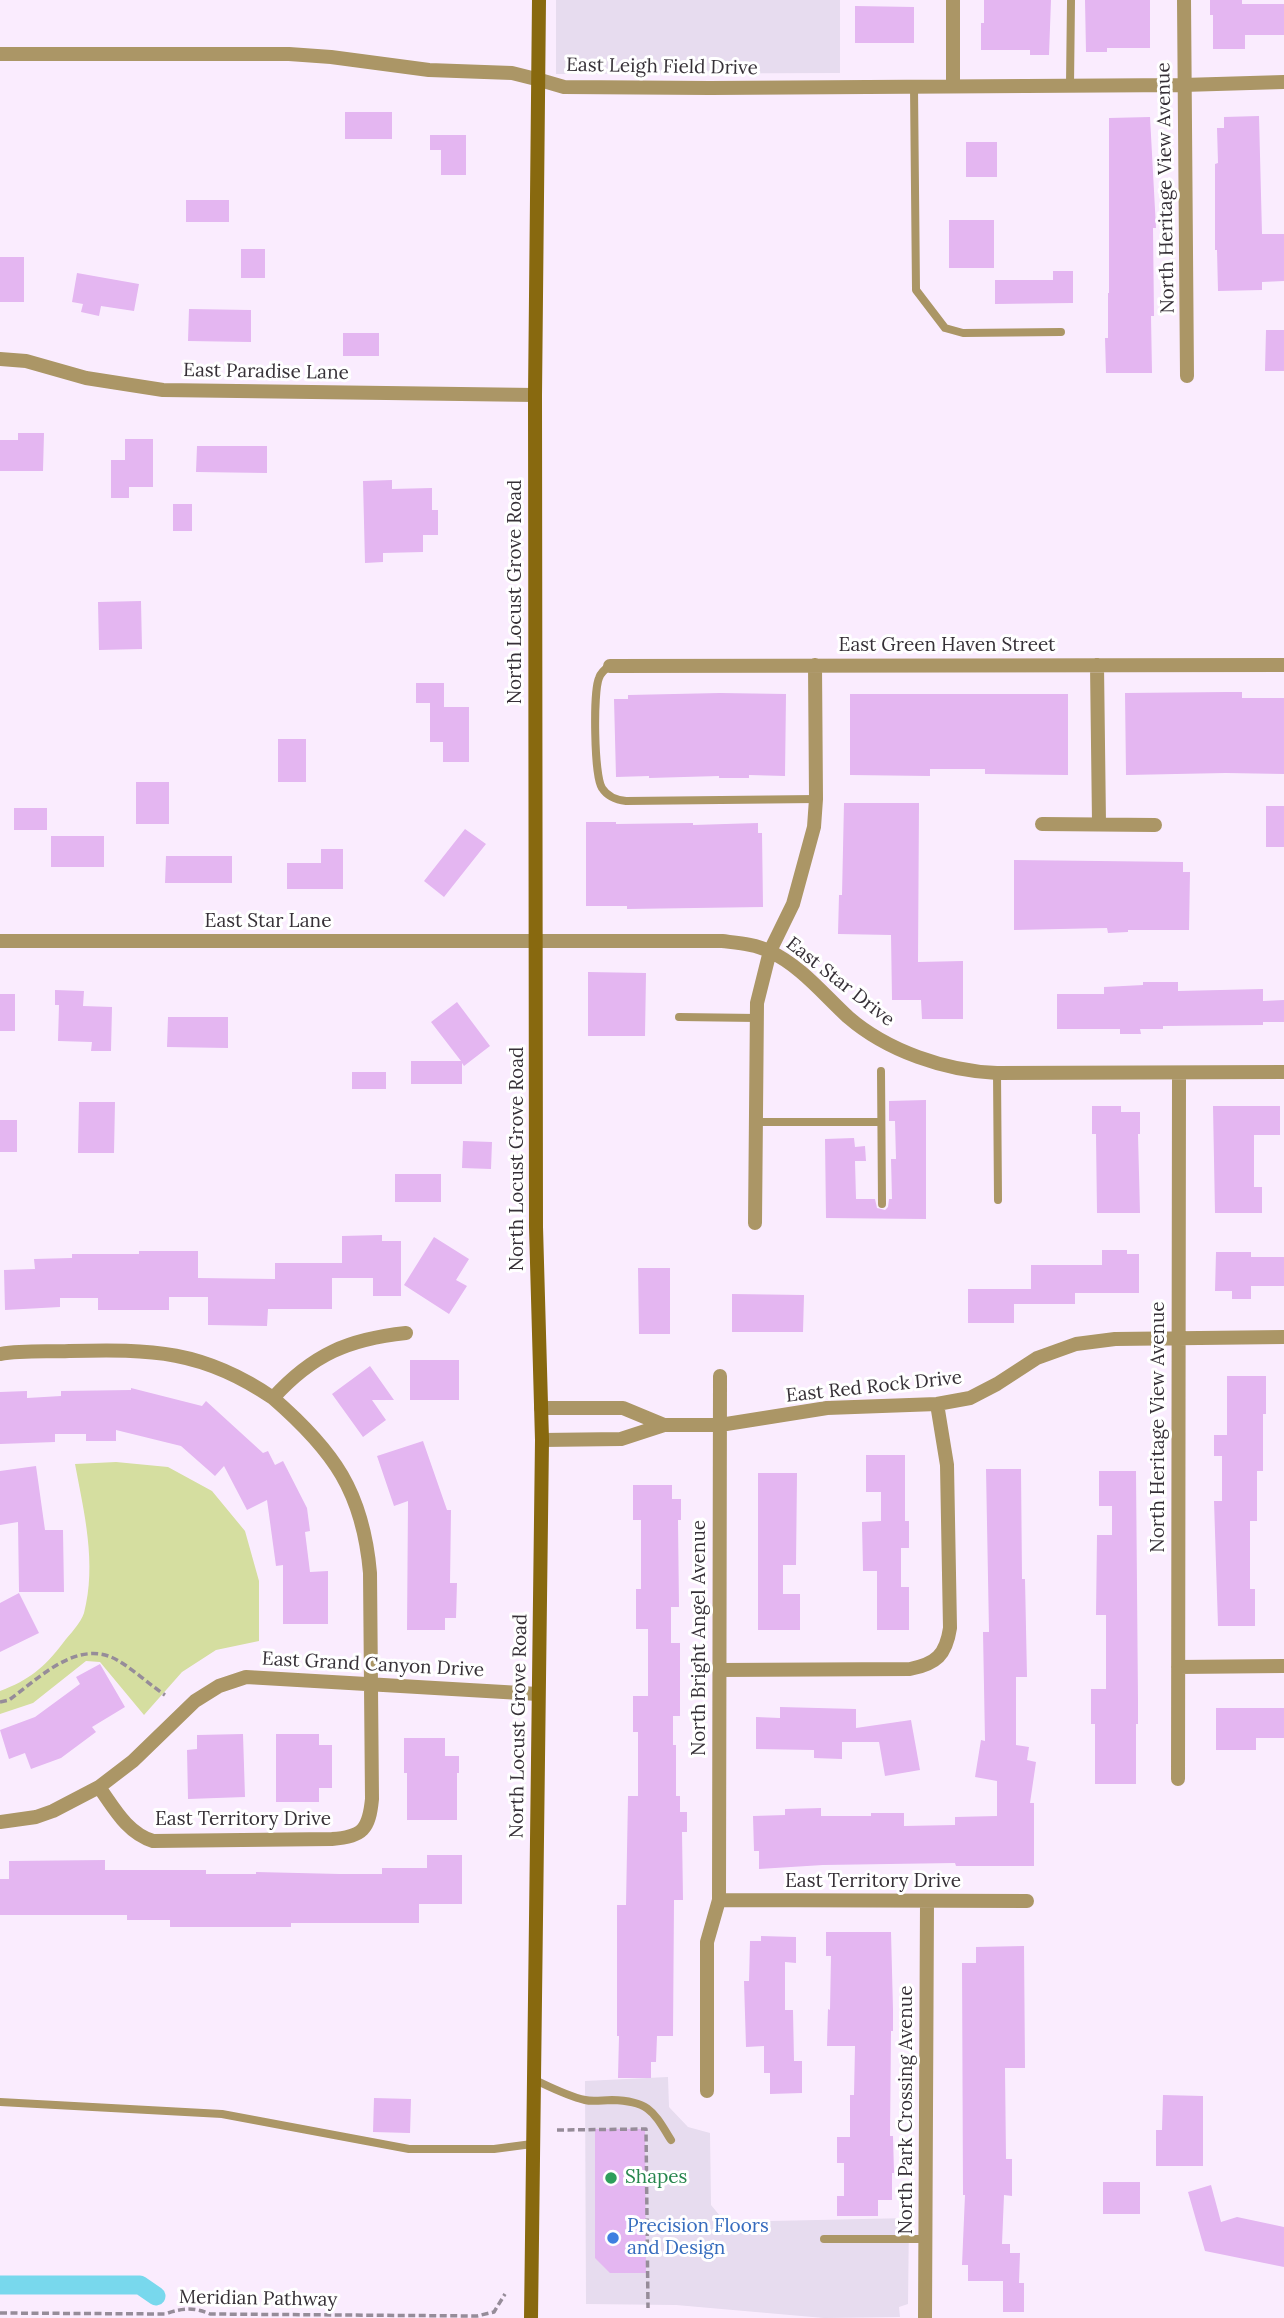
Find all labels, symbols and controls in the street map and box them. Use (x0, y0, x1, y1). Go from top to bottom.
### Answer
street label: East Leigh Field Drive (566, 54, 758, 80)
street label: North Heritage View Avenue (1152, 62, 1180, 314)
street label: East Paradise Lane (183, 359, 349, 385)
street label: North Locust Grove Road (505, 480, 527, 704)
street label: East Green Haven Street (839, 635, 1055, 657)
street label: East Star Lane (205, 911, 331, 933)
street label: East Star Drive (781, 933, 899, 1031)
street label: North Locust Grove Road (507, 1047, 529, 1271)
street label: North Heritage View Avenue (1148, 1301, 1170, 1553)
street label: East Red Rock Drive (785, 1366, 963, 1408)
street label: North Bright Angel Avenue (689, 1520, 711, 1756)
street label: North Locust Grove Road (506, 1613, 532, 1839)
street label: East Grand Canyon Drive (261, 1648, 485, 1682)
street label: East Territory Drive (155, 1809, 331, 1831)
street label: East Territory Drive (785, 1871, 961, 1893)
street label: North Park Crossing Avenue (896, 1986, 918, 2234)
place label: Shapes (625, 2167, 687, 2189)
marker: Shapes (603, 2170, 619, 2186)
place label: Precision Floors and Design (627, 2216, 769, 2260)
marker: Precision Floors and Design (605, 2230, 621, 2246)
street label: Meridian Pathway (179, 2286, 337, 2312)

